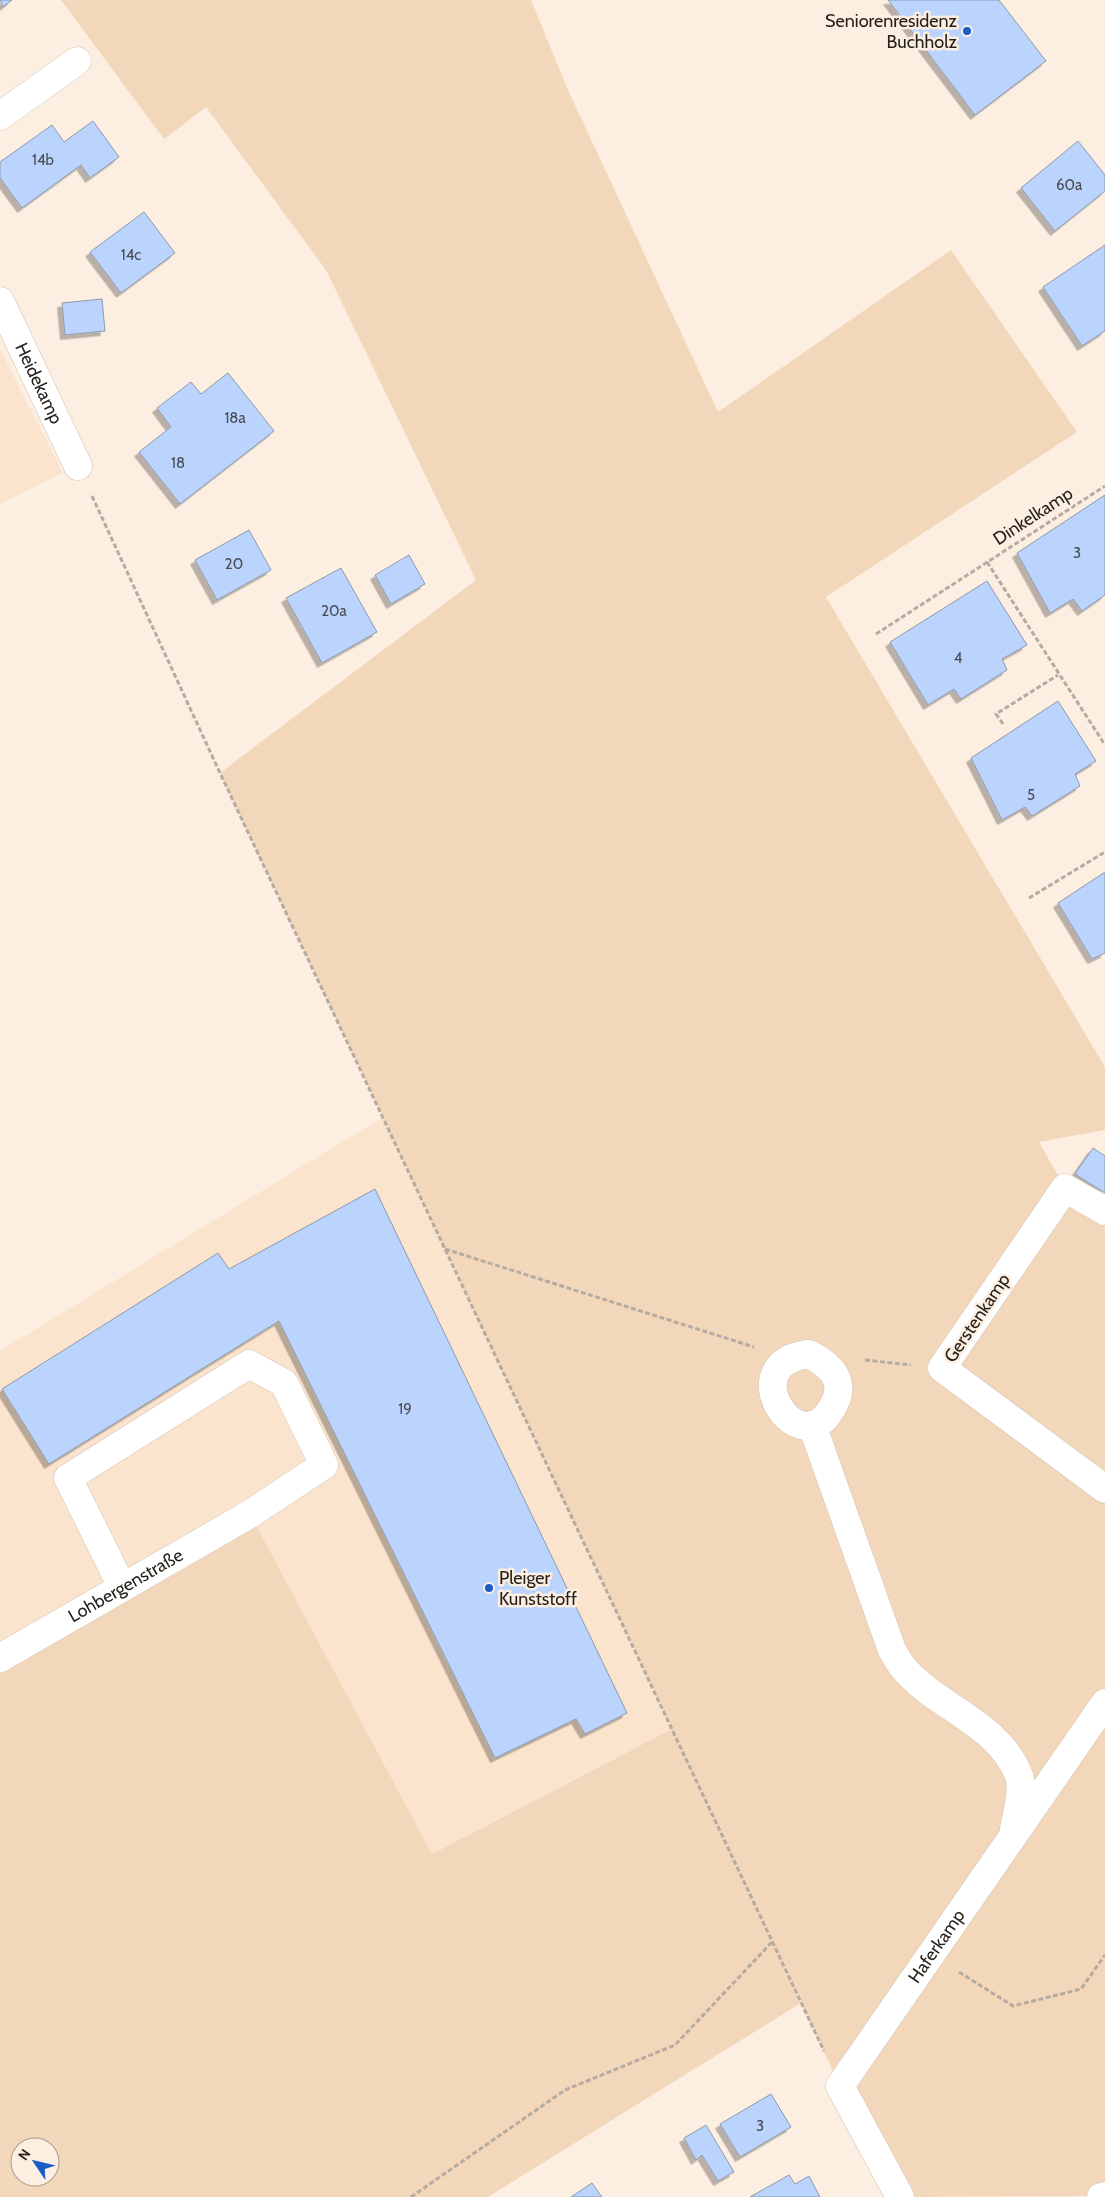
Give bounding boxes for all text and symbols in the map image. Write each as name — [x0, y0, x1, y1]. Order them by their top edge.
place label: Seniorenresidenz Buchholz — [825, 10, 958, 53]
marker: Seniorenresidenz Buchholz — [961, 25, 973, 37]
house number: 14b — [32, 151, 54, 169]
house number: 60a — [1056, 176, 1083, 194]
house number: 14c — [121, 246, 141, 264]
street label: Heidekamp — [10, 339, 67, 427]
house number: 18a — [224, 409, 246, 427]
house number: 18 — [171, 454, 185, 472]
street label: Dinkelkamp — [989, 482, 1077, 550]
house number: 3 — [1073, 544, 1081, 562]
house number: 20 — [225, 555, 243, 573]
house number: 20a — [321, 602, 348, 620]
house number: 4 — [954, 649, 963, 667]
house number: 5 — [1027, 786, 1035, 804]
street label: Gerstenkamp — [939, 1270, 1015, 1366]
house number: 19 — [398, 1400, 412, 1418]
street label: Lohbergenstraße — [64, 1544, 187, 1627]
place label: Pleiger Kunststoff — [499, 1567, 577, 1610]
marker: Pleiger Kunststoff — [483, 1582, 495, 1594]
street label: Haferkamp — [904, 1905, 970, 1987]
house number: 3 — [756, 2117, 764, 2135]
north arrow — [10, 2137, 60, 2187]
text: N — [14, 2145, 35, 2164]

